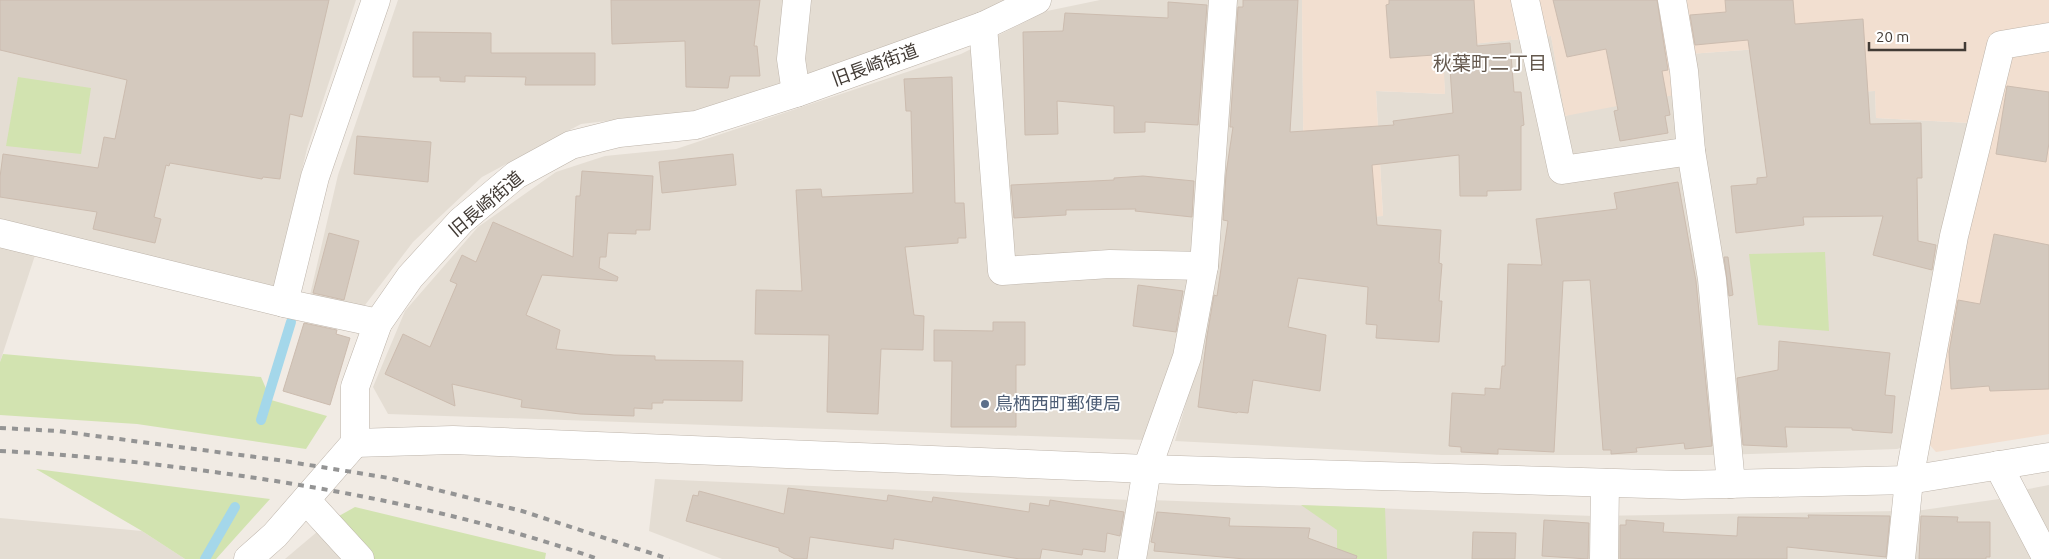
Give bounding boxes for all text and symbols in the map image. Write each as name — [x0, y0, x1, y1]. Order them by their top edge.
scale bar — [1869, 20, 1965, 52]
text: 20 m — [1876, 28, 1909, 45]
street label: 旧長崎街道 — [829, 39, 920, 89]
district label: 秋葉町二丁目 — [1433, 52, 1547, 74]
street label: 旧長崎街道 — [444, 167, 526, 240]
place label: 鳥栖西町郵便局 — [995, 393, 1121, 413]
marker: 鳥栖西町郵便局 — [979, 398, 991, 410]

